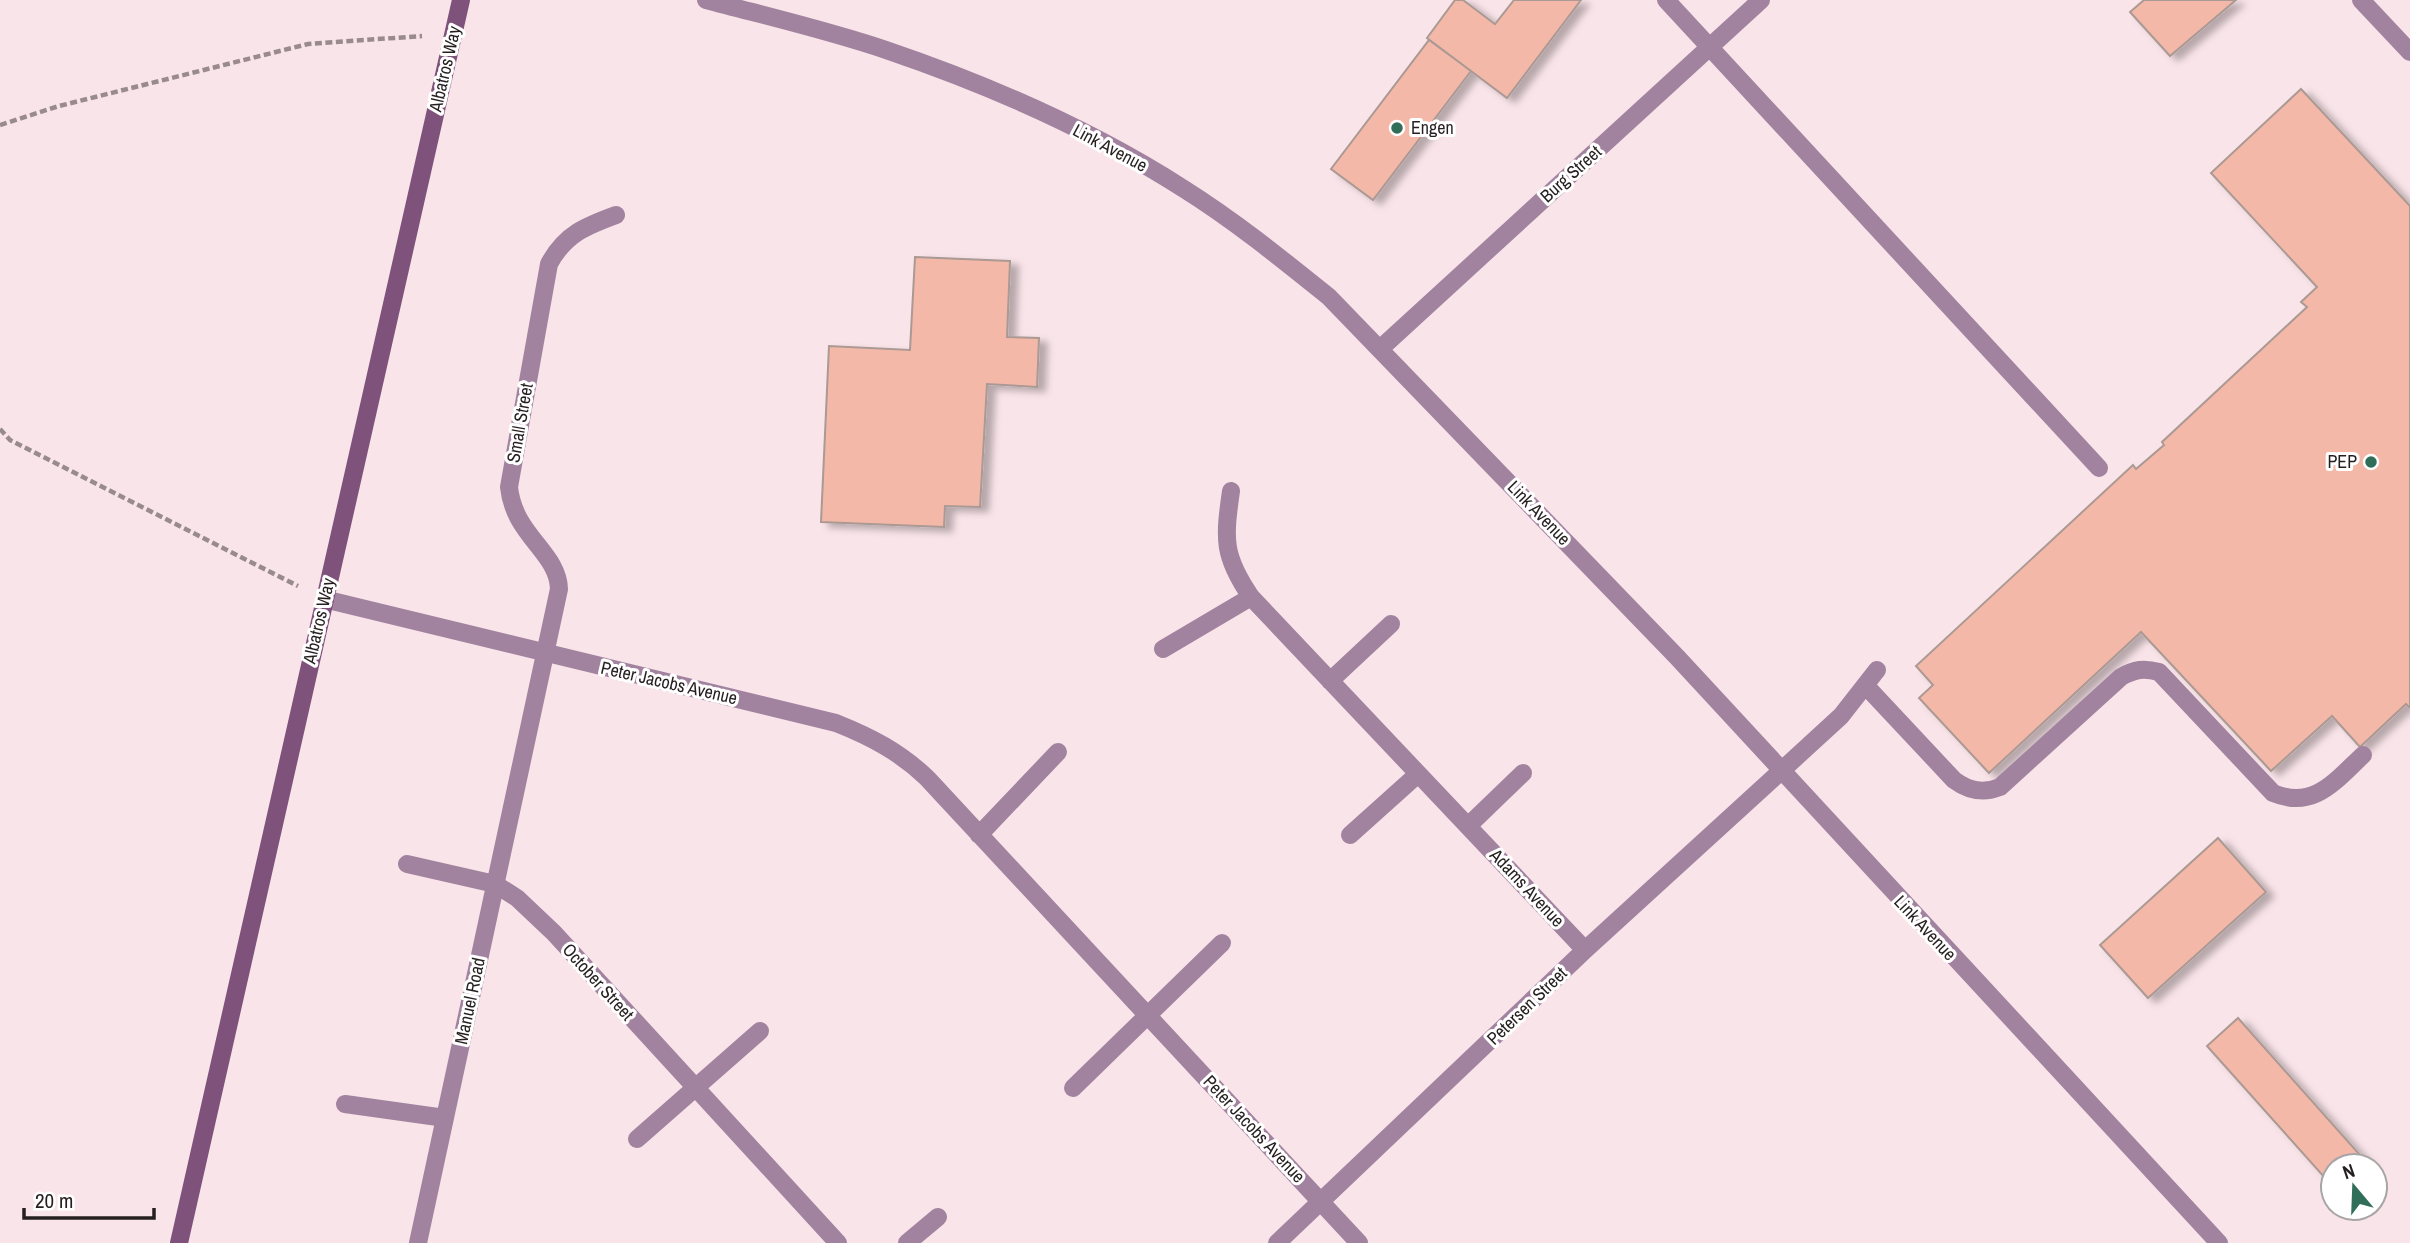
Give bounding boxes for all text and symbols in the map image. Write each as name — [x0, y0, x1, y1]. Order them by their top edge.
street label: Albatros Way — [422, 23, 467, 115]
place label: Engen — [1411, 115, 1454, 140]
street label: Link Avenue — [1069, 118, 1152, 178]
marker: Engen — [1389, 120, 1405, 136]
street label: Burg Street — [1535, 139, 1607, 208]
street label: Small Street — [500, 381, 539, 465]
place label: PEP — [2327, 449, 2357, 474]
marker: PEP — [2363, 454, 2379, 470]
street label: Link Avenue — [1502, 475, 1576, 550]
street label: Albatros Way — [296, 575, 341, 667]
street label: Peter Jacobs Avenue — [598, 655, 740, 710]
street label: Adams Avenue — [1484, 842, 1570, 932]
street label: Link Avenue — [1889, 890, 1962, 966]
street label: October Street — [557, 938, 640, 1026]
street label: Manuel Road — [448, 955, 491, 1046]
street label: Petersen Street — [1481, 961, 1572, 1050]
street label: Peter Jacobs Avenue — [1198, 1069, 1311, 1188]
north arrow — [2319, 1152, 2389, 1222]
text: N — [2339, 1157, 2358, 1185]
scale bar — [24, 1176, 154, 1220]
text: 20 m — [35, 1186, 73, 1215]

